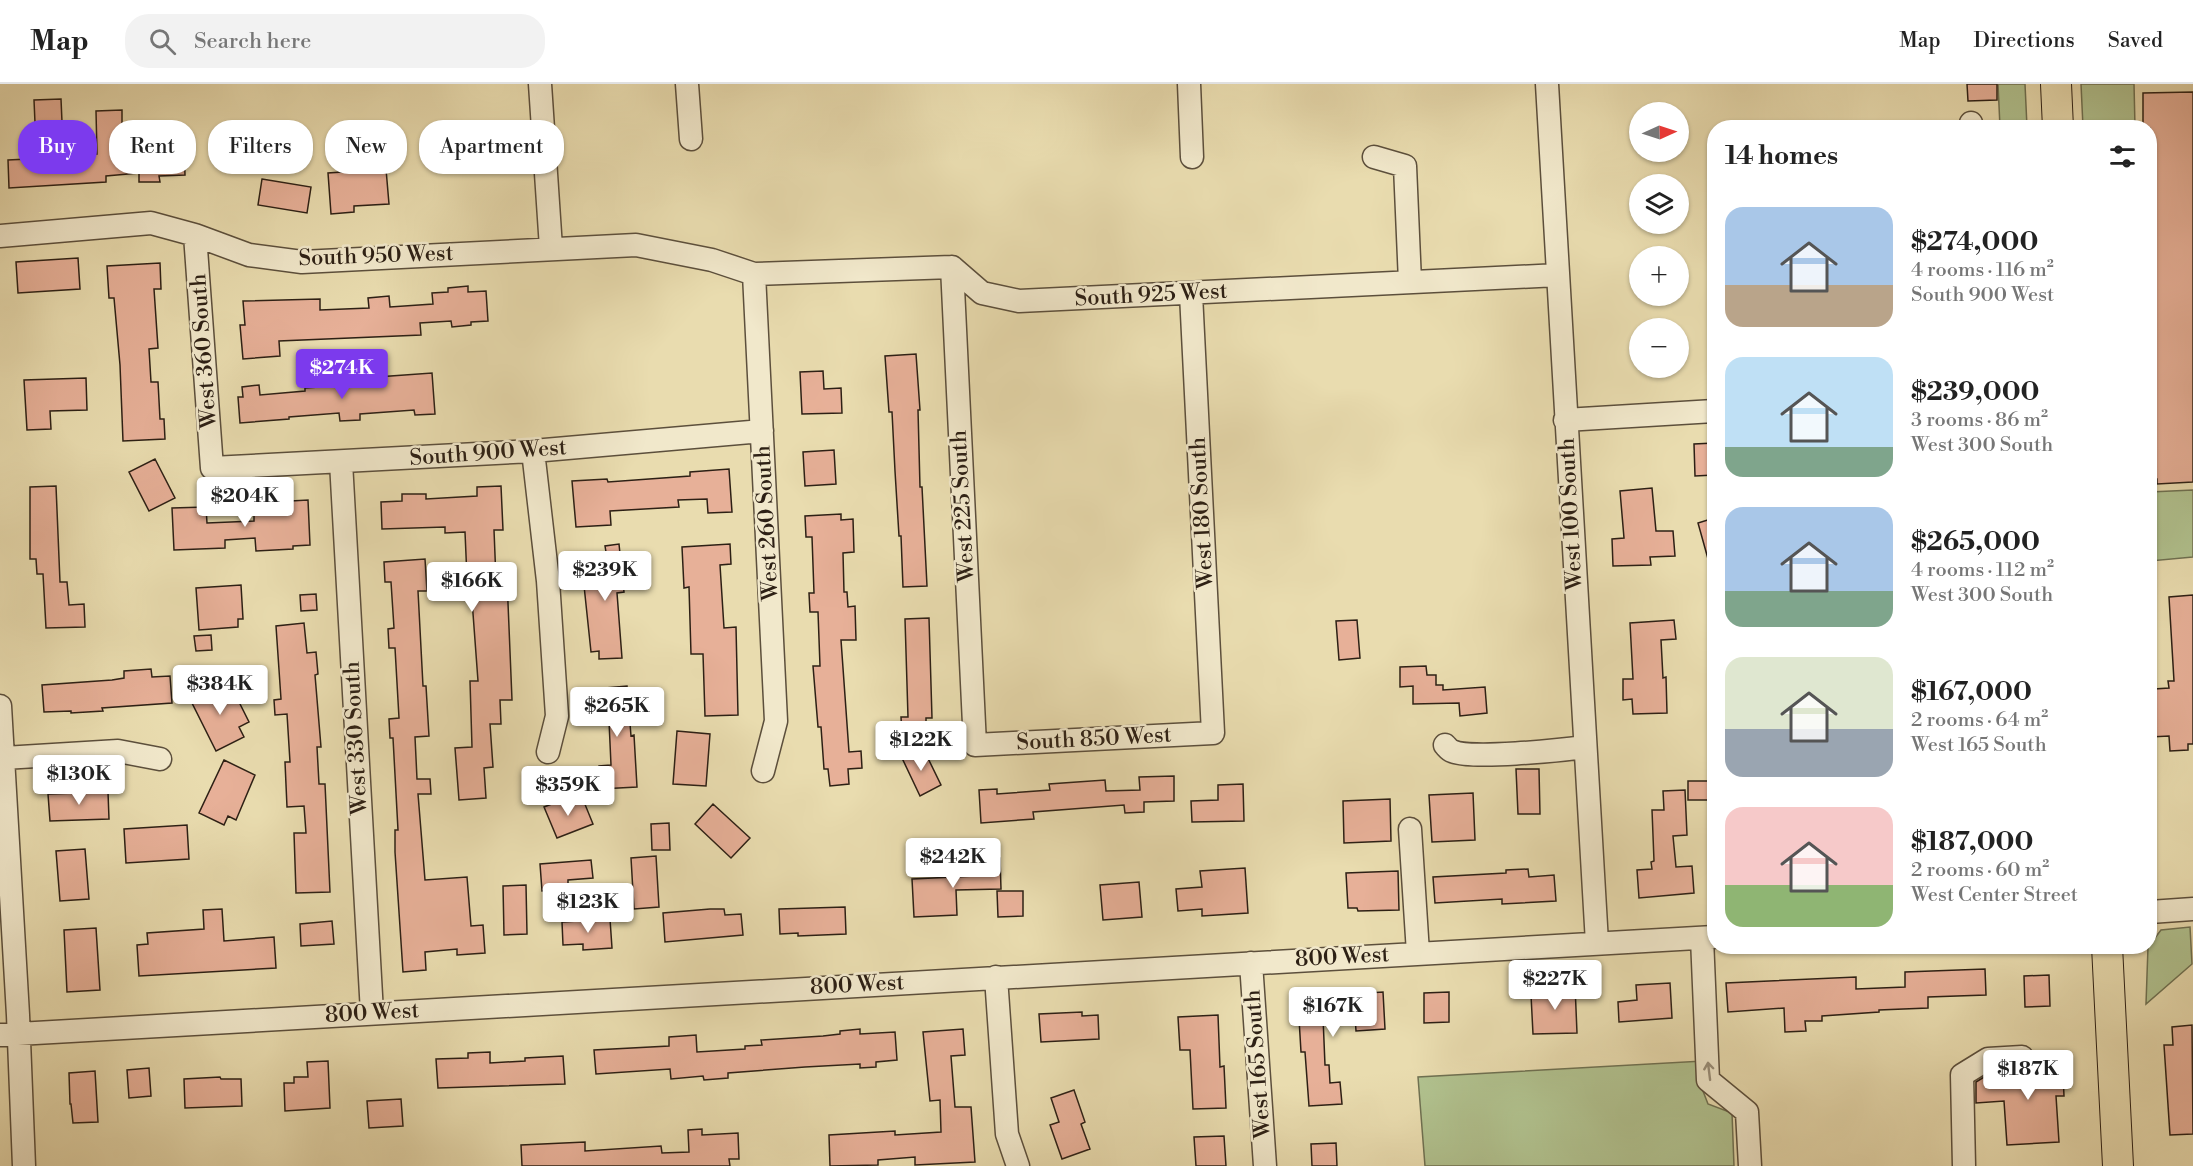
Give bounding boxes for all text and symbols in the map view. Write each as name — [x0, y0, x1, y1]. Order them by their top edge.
search box — [125, 14, 545, 68]
text: Map — [30, 24, 89, 59]
icon: search — [146, 25, 179, 58]
text: Search here — [194, 28, 311, 55]
text: Map — [1899, 28, 1941, 54]
text: Directions — [1974, 28, 2075, 54]
text: Saved — [2108, 28, 2163, 54]
north arrow — [1629, 102, 1689, 162]
map controls — [1629, 102, 1689, 378]
chip: Buy — [18, 120, 97, 174]
chip: Rent — [109, 120, 196, 174]
chip: Filters — [208, 120, 313, 174]
chip: New — [325, 120, 407, 174]
chip: Apartment — [419, 120, 564, 174]
text: 14 homes — [1725, 140, 1838, 172]
icon: filters — [2106, 140, 2139, 173]
button: layers — [1629, 174, 1689, 234]
text: $274,000 — [1911, 226, 2038, 258]
icon: home — [1773, 231, 1845, 303]
street label: South 950 West — [298, 240, 454, 272]
button: + — [1629, 246, 1689, 306]
text: 4 rooms · 116 m² — [1911, 258, 2054, 283]
street label: West 360 South — [185, 273, 223, 430]
street label: South 925 West — [1074, 278, 1228, 312]
text: South 900 West — [1911, 283, 2054, 308]
button: − — [1629, 318, 1689, 378]
pin: $274K — [300, 349, 384, 400]
text: $274K — [310, 356, 374, 381]
text: $239,000 — [1911, 376, 2039, 408]
icon: home — [1773, 381, 1845, 453]
text: 3 rooms · 86 m² — [1911, 408, 2048, 433]
street label: West 225 South — [946, 429, 981, 584]
text: West 300 South — [1911, 433, 2053, 458]
street label: South 900 West — [408, 434, 568, 472]
street label: West 180 South — [1185, 436, 1220, 591]
street label: West 100 South — [1554, 437, 1589, 592]
street label: West 260 South — [749, 445, 785, 602]
pin: $204K — [203, 477, 287, 528]
text: $204K — [211, 484, 279, 509]
text: $265,000 — [1911, 526, 2040, 558]
icon: home — [1773, 531, 1845, 603]
pin: $239K — [563, 551, 647, 602]
text: $239K — [572, 558, 638, 583]
text: 4 rooms · 112 m² — [1911, 558, 2054, 583]
pin: $166K — [430, 562, 514, 613]
text: $166K — [441, 569, 503, 594]
text: West 300 South — [1911, 583, 2053, 608]
street label: West 330 South — [338, 660, 374, 817]
pin: $384K — [178, 665, 262, 716]
text: $384K — [187, 672, 253, 697]
text: $167,000 — [1911, 676, 2032, 708]
icon: home — [1773, 681, 1845, 753]
pin: $265K — [575, 687, 659, 738]
text: $265K — [584, 694, 650, 719]
text: 2 rooms · 64 m² — [1911, 708, 2048, 733]
pin: $122K — [879, 721, 963, 772]
street label: South 850 West — [1016, 721, 1172, 757]
text: $122K — [889, 728, 953, 753]
text: West 165 South — [1911, 733, 2047, 758]
pin: $130K — [37, 755, 121, 806]
text: $130K — [47, 762, 111, 787]
pin: $359K — [526, 766, 610, 817]
text: $359K — [535, 773, 601, 798]
text: $187,000 — [1911, 826, 2033, 858]
icon: home — [1773, 831, 1845, 903]
pin: $242K — [911, 838, 995, 889]
text: $242K — [920, 845, 986, 870]
text: 2 rooms · 60 m² — [1911, 858, 2049, 883]
pin: $123K — [546, 883, 630, 934]
text: West Center Street — [1911, 883, 2078, 908]
text: $123K — [557, 890, 619, 915]
street label: 800 West — [1294, 941, 1390, 973]
pin: $227K — [1513, 960, 1597, 1011]
text: $227K — [1523, 967, 1587, 992]
street label: 800 West — [809, 969, 905, 1001]
pin: $167K — [1291, 987, 1375, 1038]
street label: West 165 South — [1239, 989, 1277, 1140]
text: $167K — [1303, 994, 1363, 1019]
street label: 800 West — [324, 997, 420, 1029]
pin: $187K — [1986, 1050, 2070, 1101]
text: $187K — [1997, 1057, 2059, 1082]
one-way arrow — [1703, 1062, 1714, 1081]

